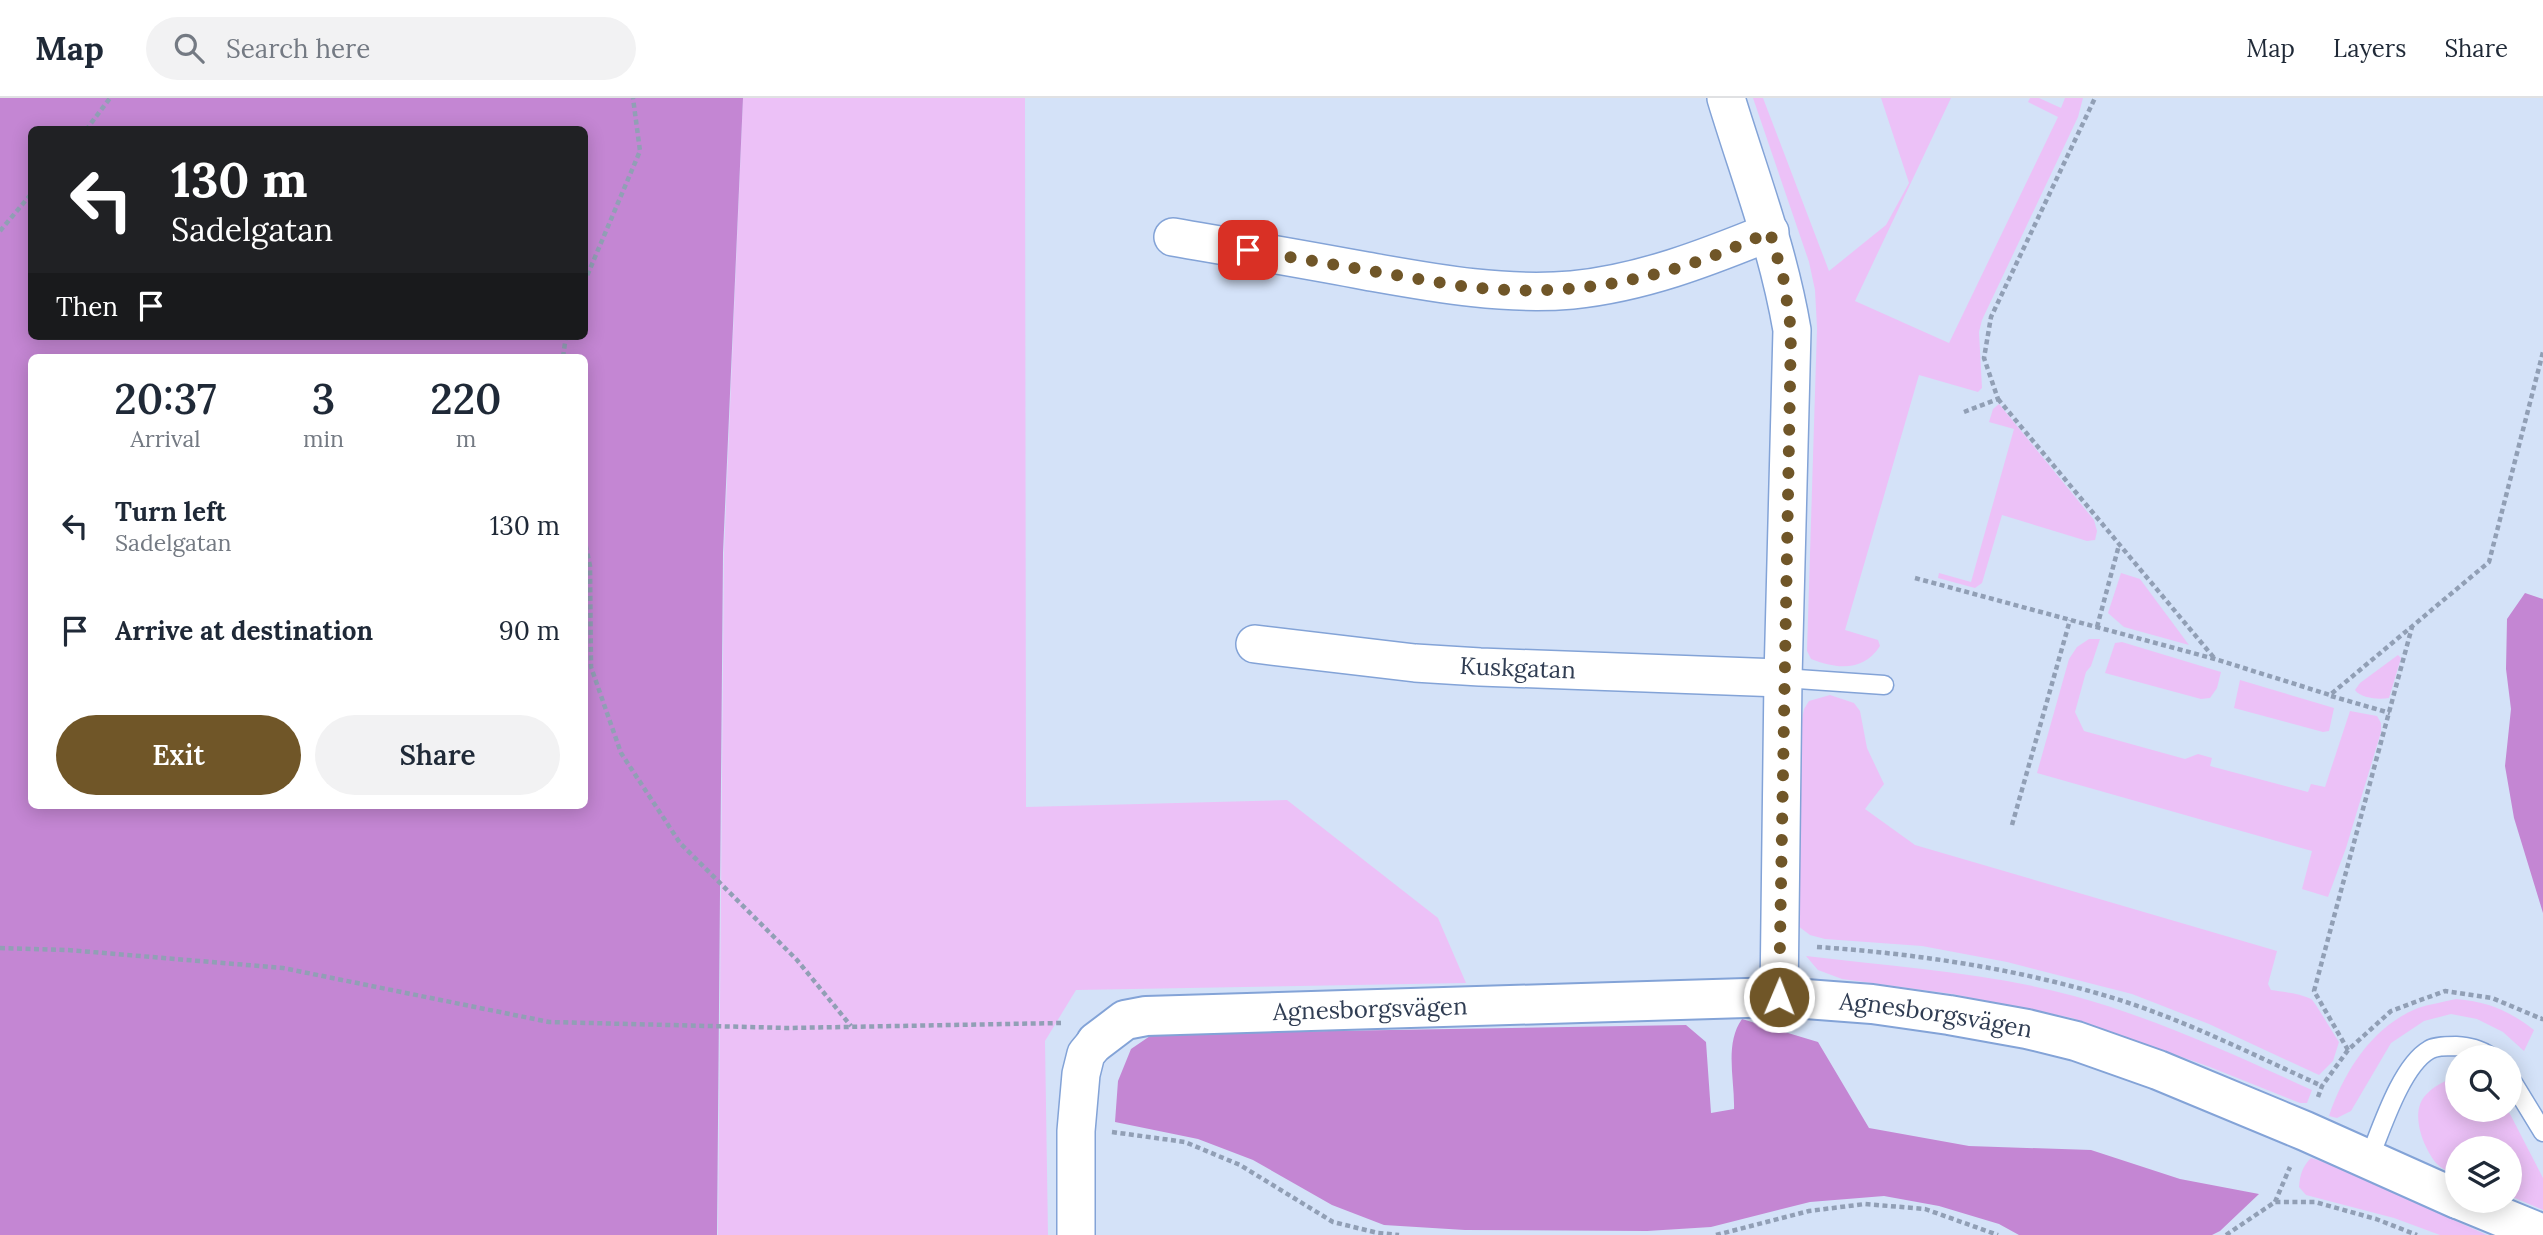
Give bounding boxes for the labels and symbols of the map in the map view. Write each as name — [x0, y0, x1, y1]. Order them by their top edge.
pin — [1218, 220, 1278, 280]
street label: Kuskgatan — [1459, 650, 1576, 685]
position arrow — [1742, 960, 1816, 1034]
street label: Agnesborgsvägen — [1837, 986, 2035, 1045]
street label: Agnesborgsvägen — [1271, 990, 1468, 1027]

